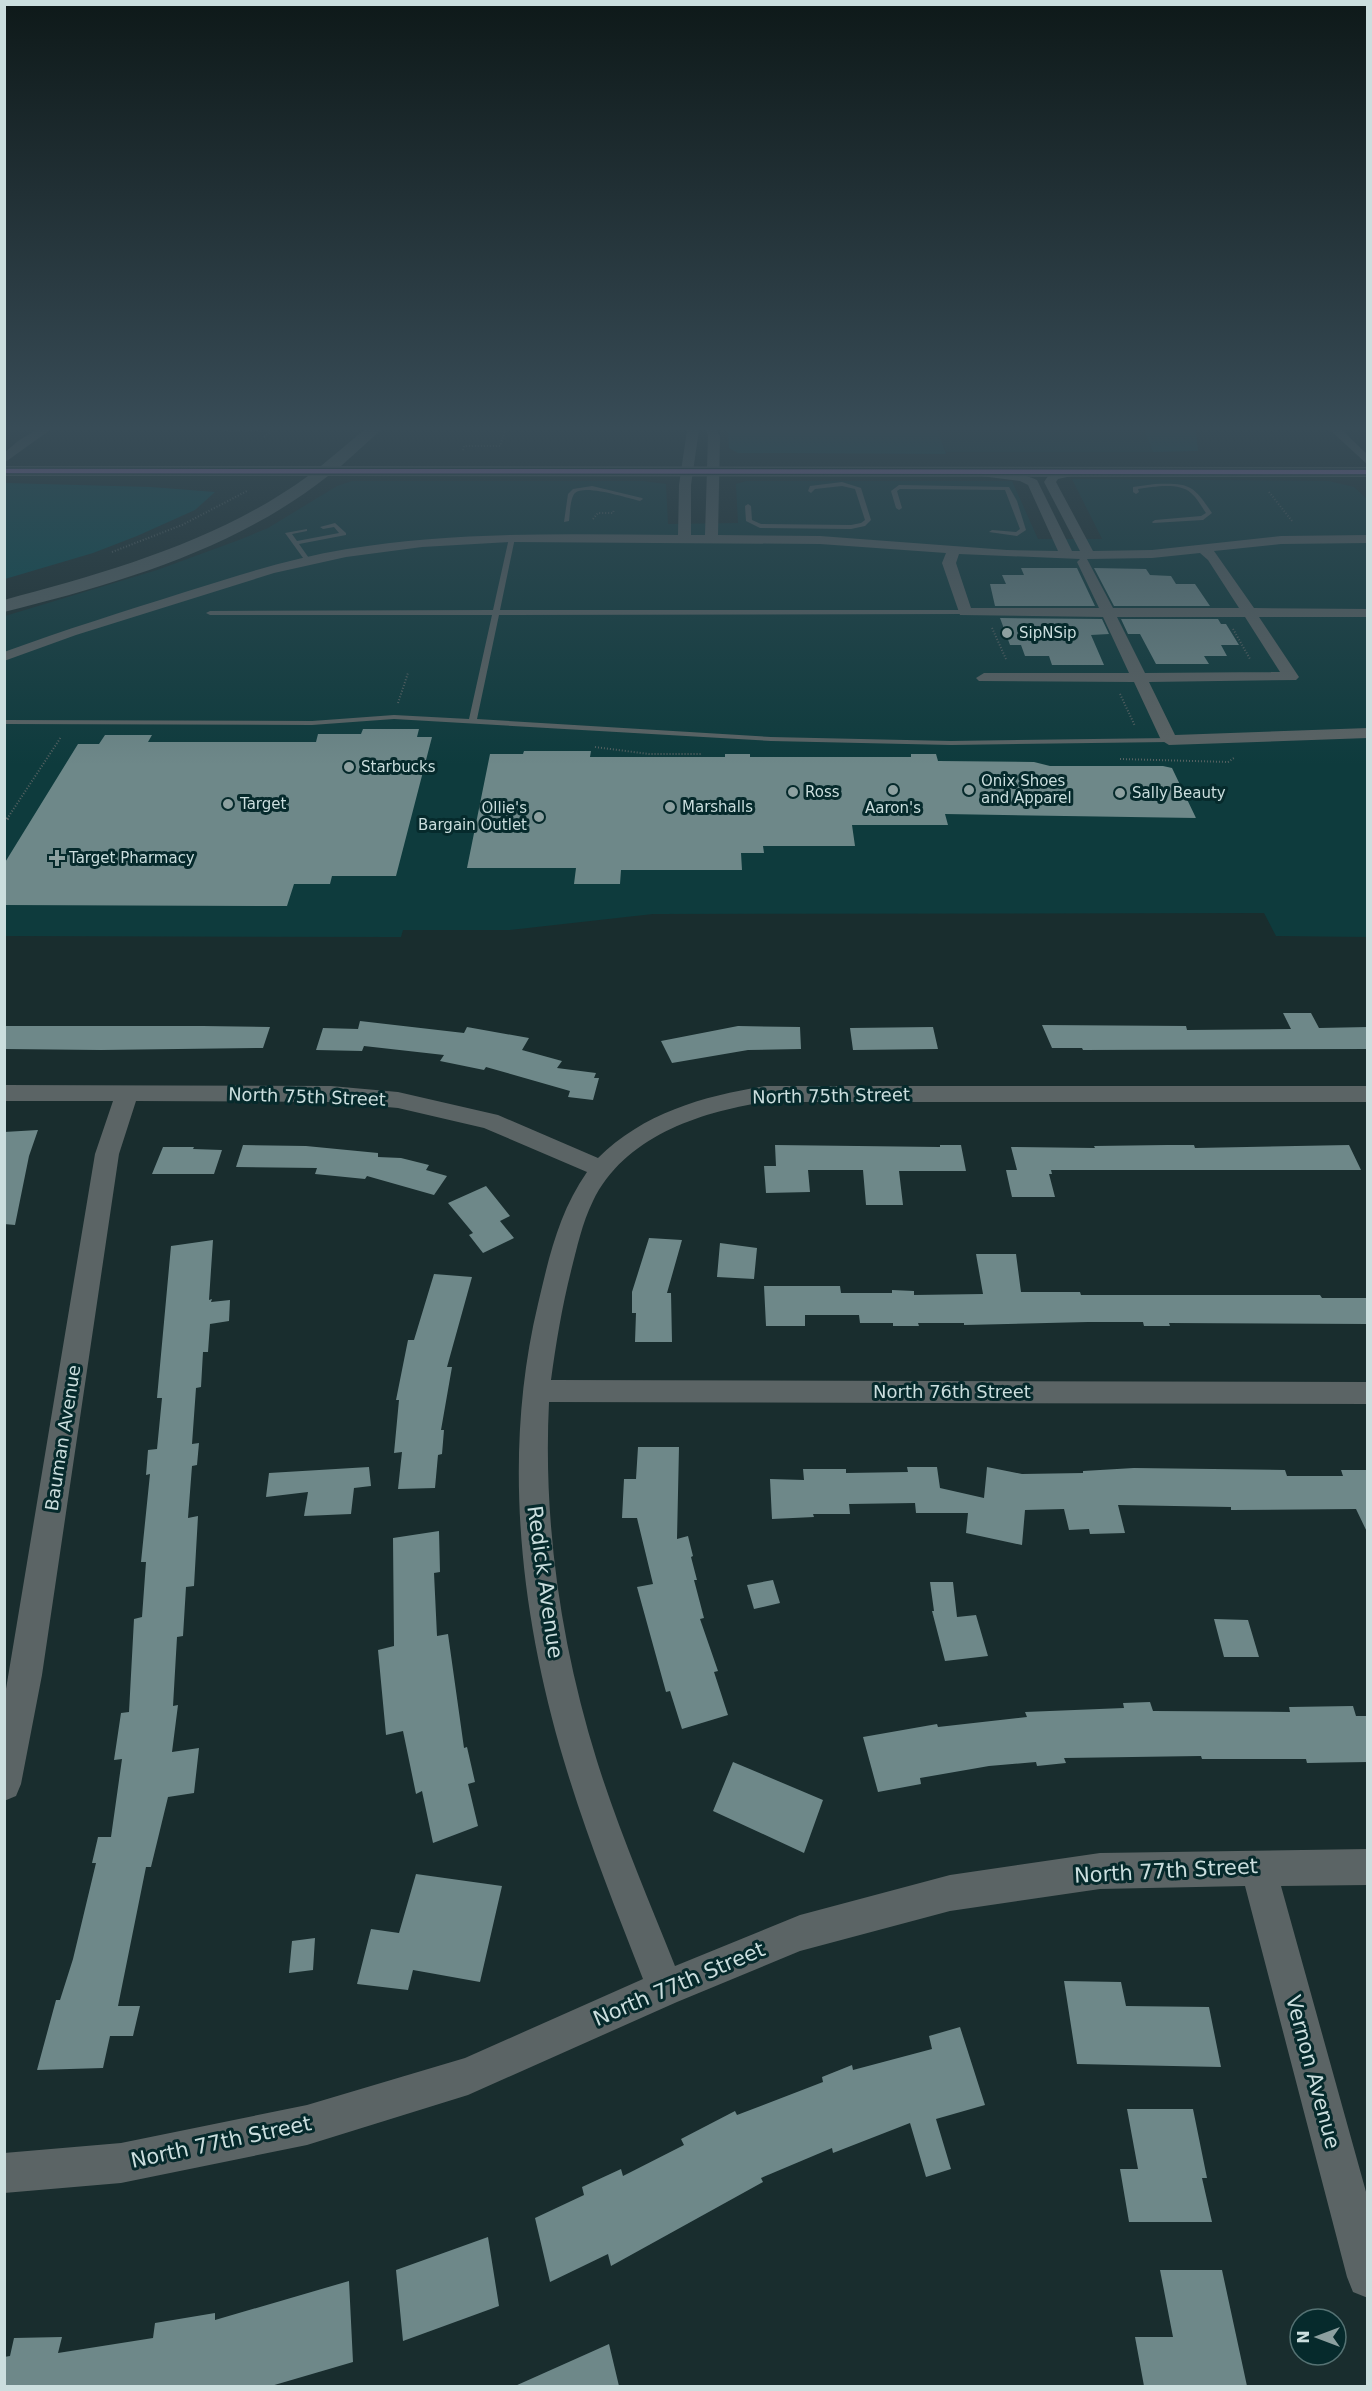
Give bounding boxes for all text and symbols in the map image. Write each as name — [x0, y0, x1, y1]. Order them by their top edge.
place label: SipNSip — [1019, 624, 1077, 642]
marker: SipNSip — [1000, 626, 1014, 640]
place label: Starbucks — [361, 758, 436, 776]
marker: Starbucks — [342, 760, 356, 774]
place label: Onix Shoes and Apparel — [981, 772, 1072, 807]
place label: Ross — [805, 783, 840, 801]
marker: Aaron's — [886, 783, 900, 797]
marker: Onix Shoes and Apparel — [962, 783, 976, 797]
place label: Sally Beauty — [1132, 784, 1226, 802]
marker: Ross — [786, 785, 800, 799]
marker: Sally Beauty — [1113, 786, 1127, 800]
place label: Target — [239, 795, 287, 813]
marker: Target — [221, 797, 235, 811]
place label: Marshalls — [682, 798, 753, 816]
place label: Ollie's Bargain Outlet — [418, 799, 527, 834]
place label: Aaron's — [865, 799, 921, 817]
marker: Marshalls — [663, 800, 677, 814]
marker: Ollie's Bargain Outlet — [532, 810, 546, 824]
place label: Target Pharmacy — [68, 849, 195, 867]
marker: Target Pharmacy — [50, 851, 64, 865]
street label: North 75th Street — [228, 1083, 386, 1110]
street label: North 75th Street — [752, 1084, 910, 1107]
street label: Bauman Avenue — [41, 1364, 84, 1512]
street label: North 76th Street — [873, 1381, 1031, 1402]
street label: Redick Avenue — [522, 1504, 568, 1660]
street label: North 77th Street — [1073, 1854, 1259, 1888]
street label: North 77th Street — [590, 1937, 768, 2031]
street label: Vernon Avenue — [1281, 1993, 1345, 2151]
street label: North 77th Street — [128, 2111, 314, 2173]
north arrow — [1288, 2307, 1348, 2367]
text: N — [1294, 2330, 1313, 2344]

